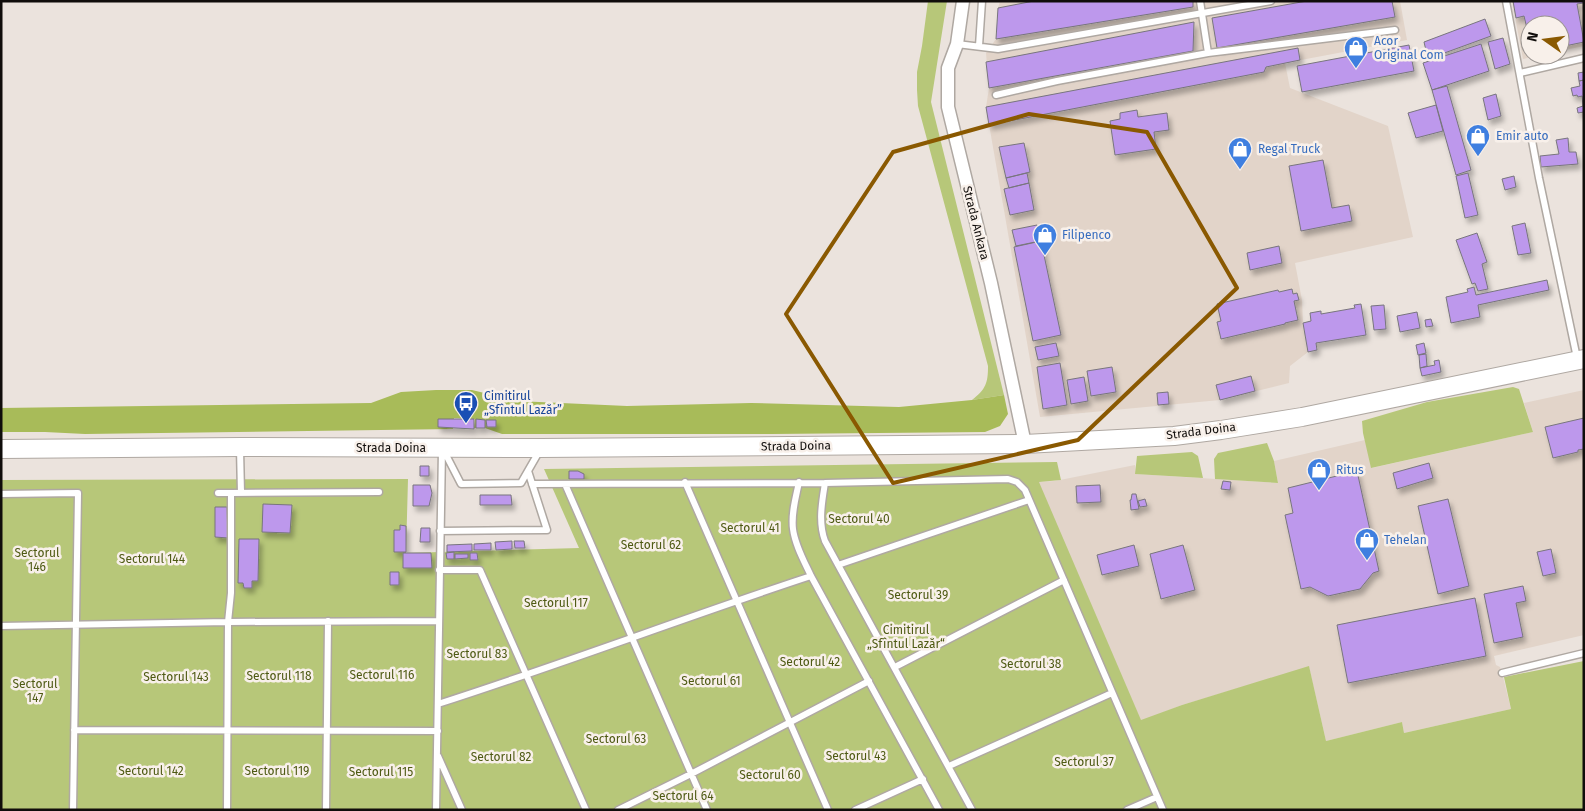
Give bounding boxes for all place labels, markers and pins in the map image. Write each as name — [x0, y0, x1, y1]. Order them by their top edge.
place label: Acor Original Com — [1374, 34, 1444, 62]
shop icon: Acor Original Com — [1343, 35, 1369, 69]
shop icon: Emir auto — [1465, 123, 1491, 157]
place label: Emir auto — [1496, 129, 1548, 143]
shop icon: Regal Truck — [1227, 136, 1253, 170]
place label: Regal Truck — [1258, 142, 1321, 156]
shop icon: Filipenco — [1032, 222, 1058, 256]
place label: Filipenco — [1062, 228, 1111, 242]
place label: Cimitirul „Sfîntul Lazăr” — [484, 389, 562, 417]
bus stop icon: Cimitirul „Sfîntul Lazăr” — [453, 390, 479, 424]
shop icon: Ritus — [1306, 457, 1332, 491]
place label: Ritus — [1336, 463, 1364, 477]
shop icon: Tehelan — [1354, 527, 1380, 561]
place label: Tehelan — [1384, 533, 1427, 547]

